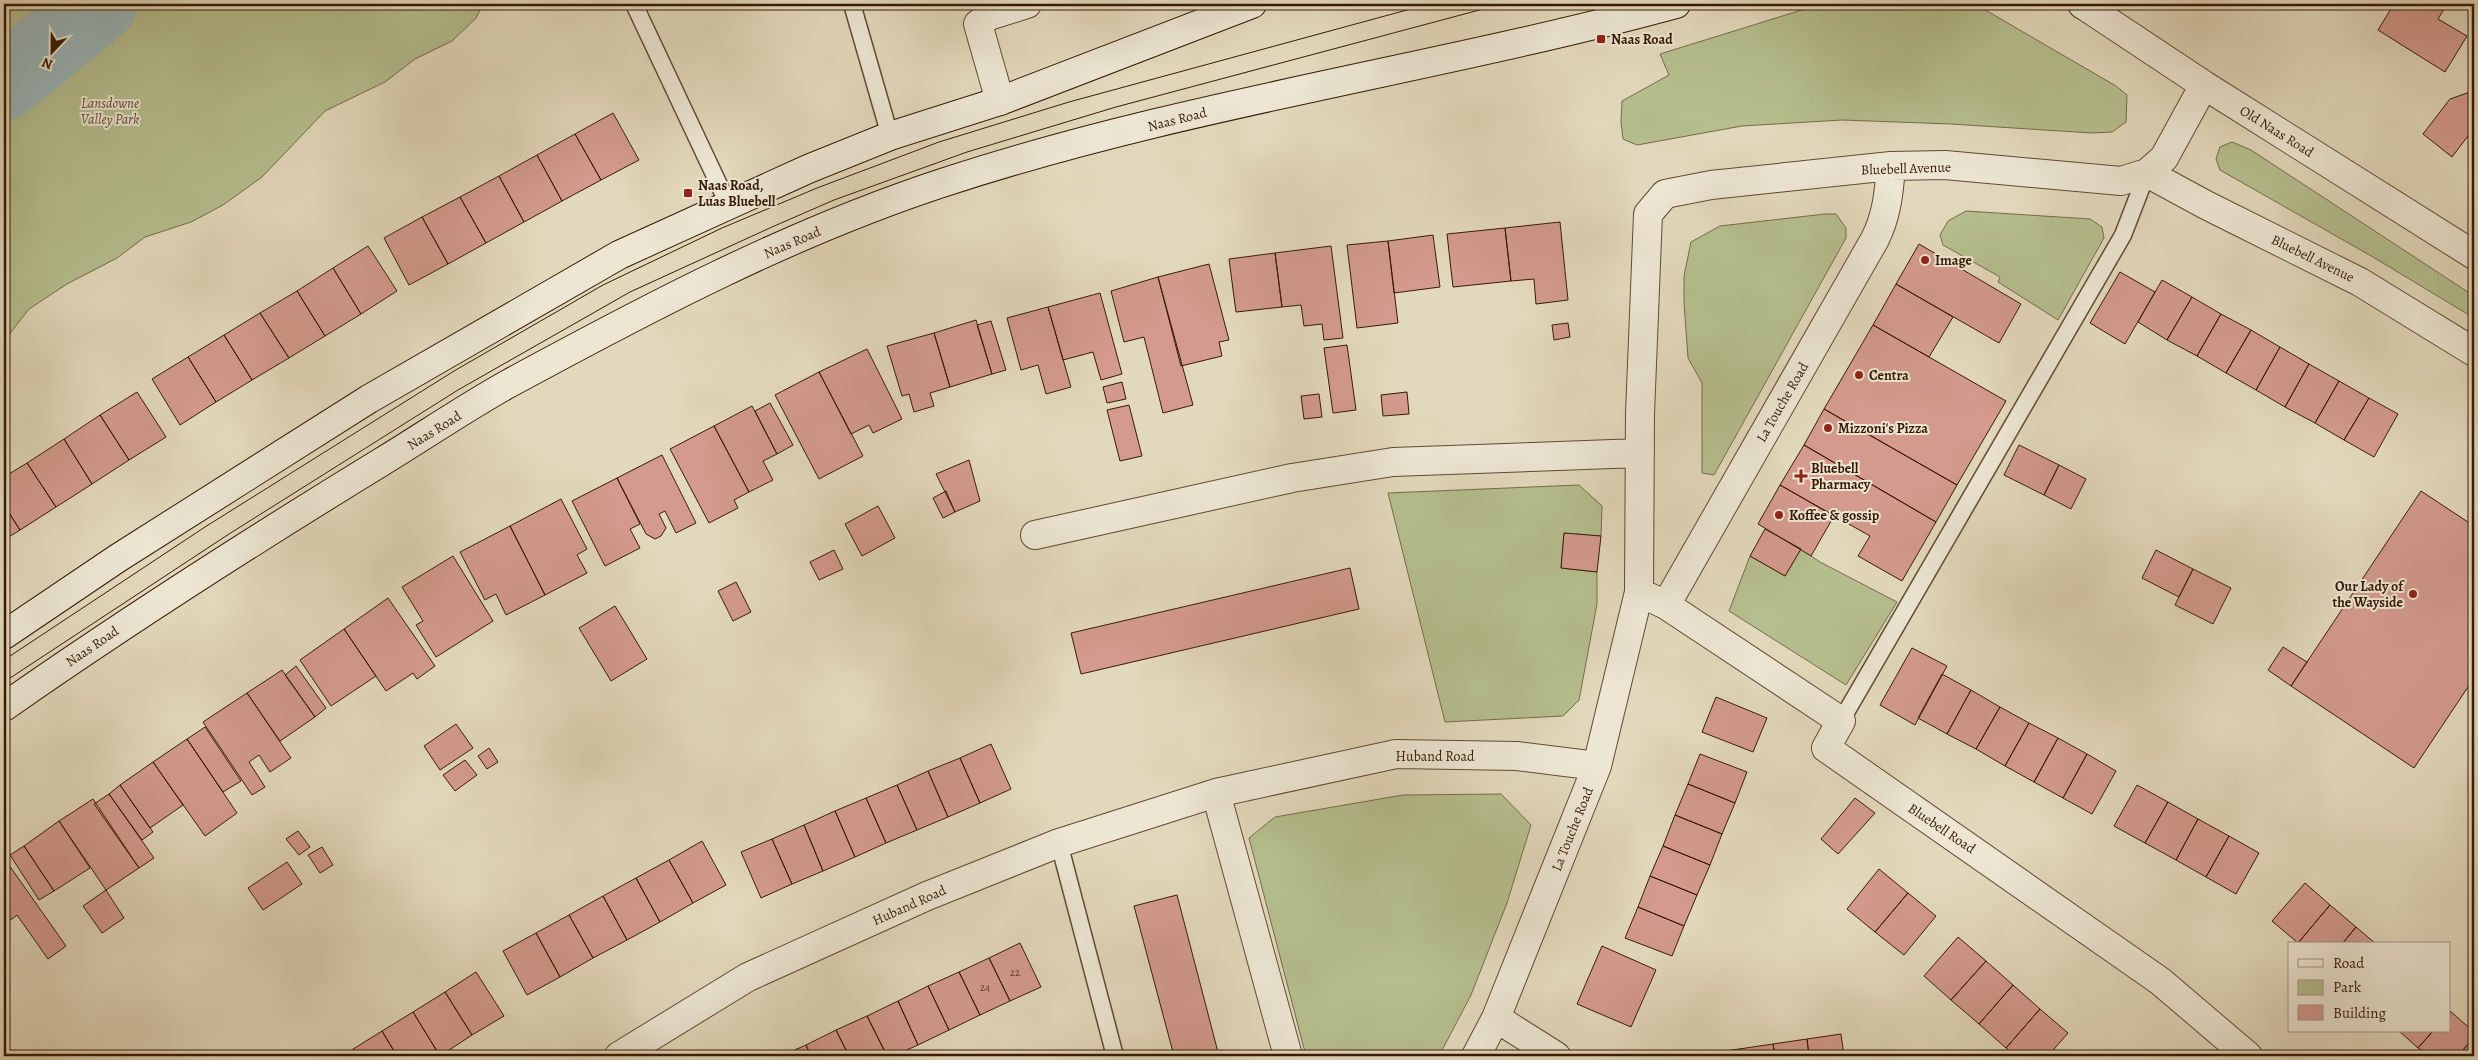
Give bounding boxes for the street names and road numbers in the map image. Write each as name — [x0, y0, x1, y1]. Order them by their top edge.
street label: Old Naas Road — [2236, 101, 2318, 162]
street label: Naas Road — [1146, 103, 1209, 136]
street label: Bluebell Avenue — [1861, 157, 1951, 180]
street label: Naas Road — [761, 222, 824, 263]
street label: Bluebell Avenue — [2268, 230, 2358, 287]
street label: La Touche Road — [1752, 358, 1813, 446]
street label: Naas Road — [404, 406, 465, 454]
street label: Naas Road — [62, 621, 123, 671]
street label: Huband Road — [1396, 747, 1475, 766]
street label: La Touche Road — [1547, 784, 1598, 874]
street label: Bluebell Road — [1904, 799, 1980, 858]
street label: Huband Road — [869, 881, 950, 930]

